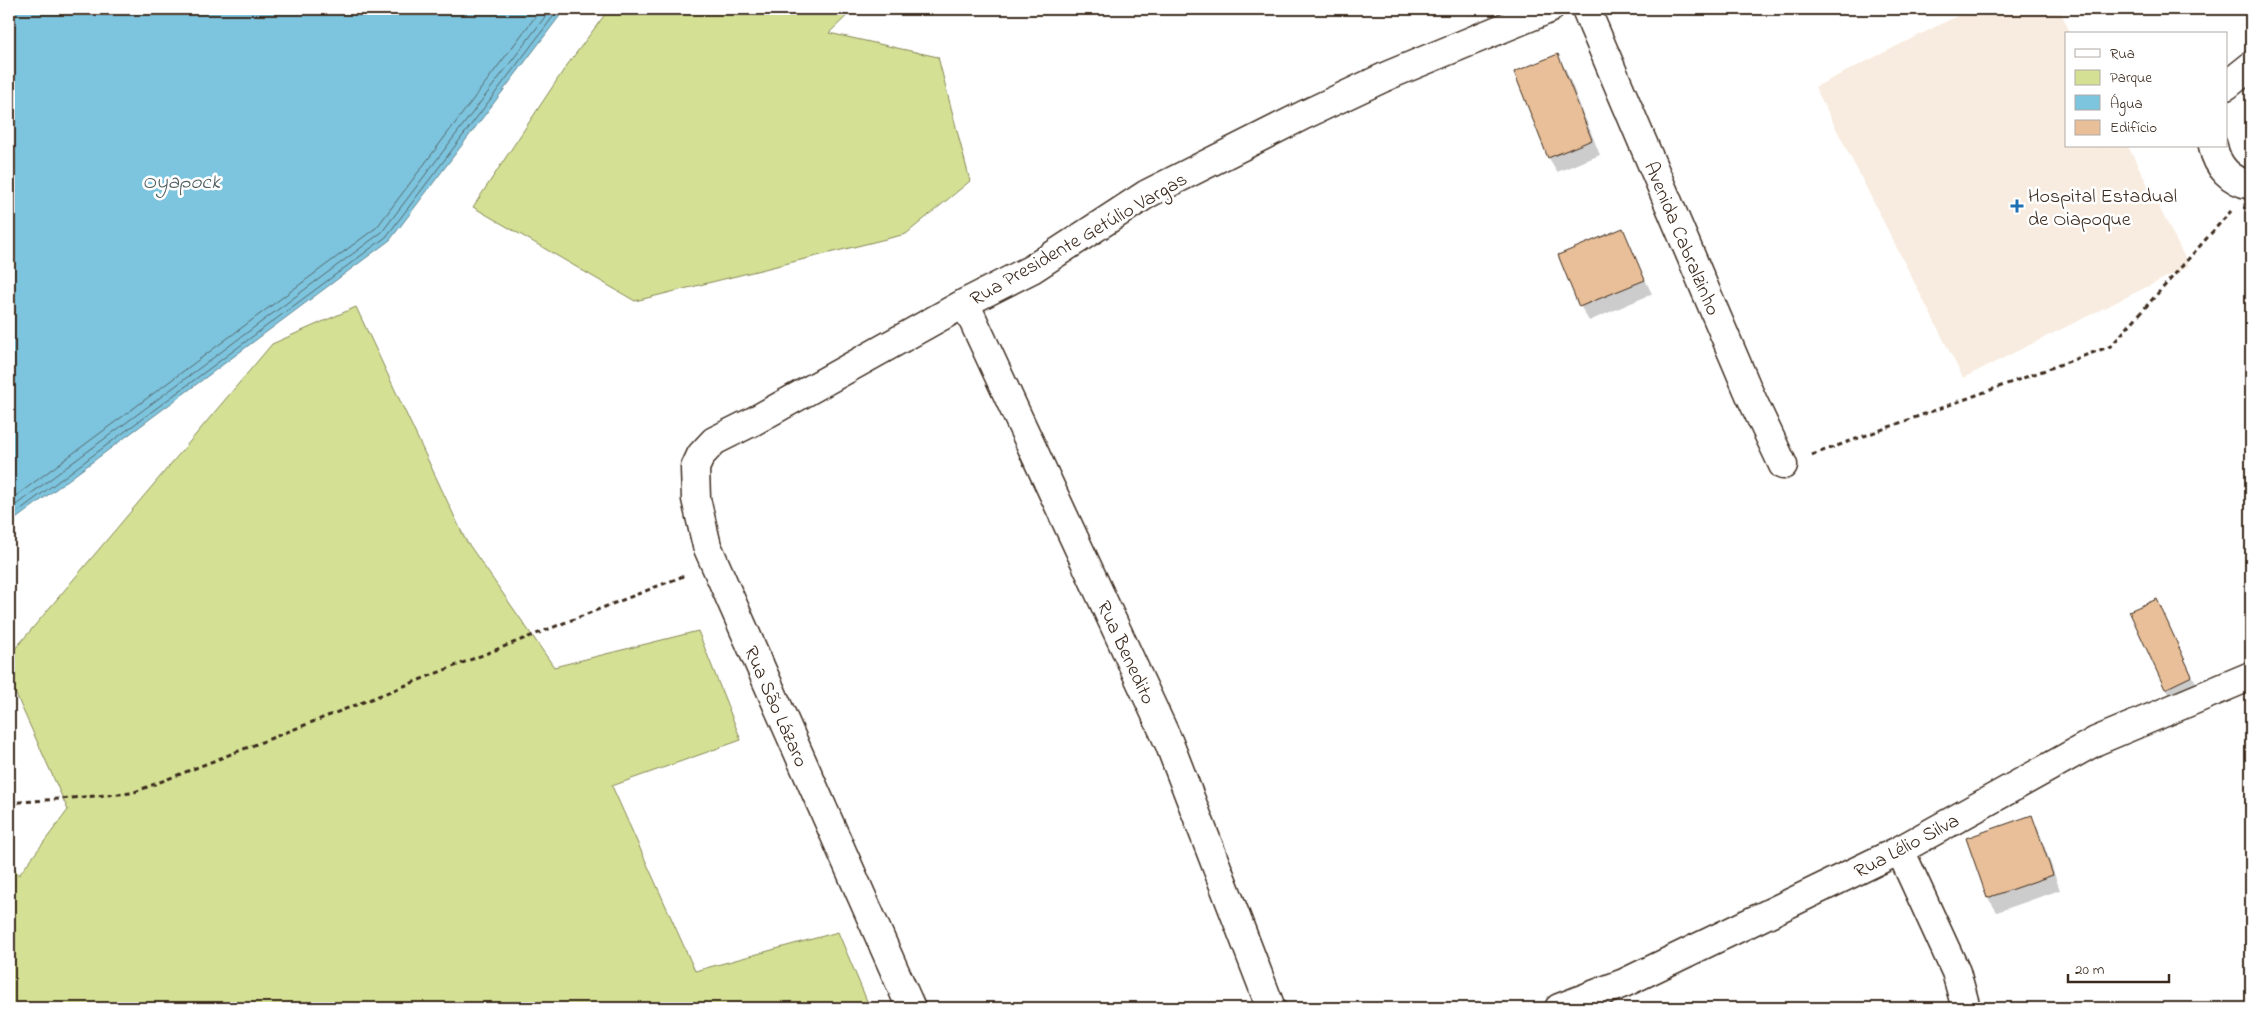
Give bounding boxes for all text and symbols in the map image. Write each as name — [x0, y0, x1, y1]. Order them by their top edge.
legend — [2065, 32, 2228, 148]
text: Rua — [2110, 43, 2135, 65]
text: Parque — [2110, 67, 2152, 89]
text: Água — [2110, 93, 2143, 116]
text: Edifício — [2110, 117, 2157, 139]
street label: Avenida Cabralzinho — [1635, 158, 1726, 320]
street label: Rua Presidente Getúlio Vargas — [965, 166, 1194, 315]
water label: Oyapock — [142, 168, 221, 198]
place label: Hospital Estadual de Oiapoque — [2028, 183, 2177, 235]
marker: Hospital Estadual de Oiapoque — [2010, 199, 2024, 213]
street label: Rua Benedito — [1088, 596, 1161, 710]
street label: Rua São Lázaro — [735, 642, 814, 772]
street label: Rua Lélio Silva — [1849, 807, 1965, 887]
scale bar — [2068, 952, 2169, 984]
text: 20 m — [2075, 959, 2105, 981]

